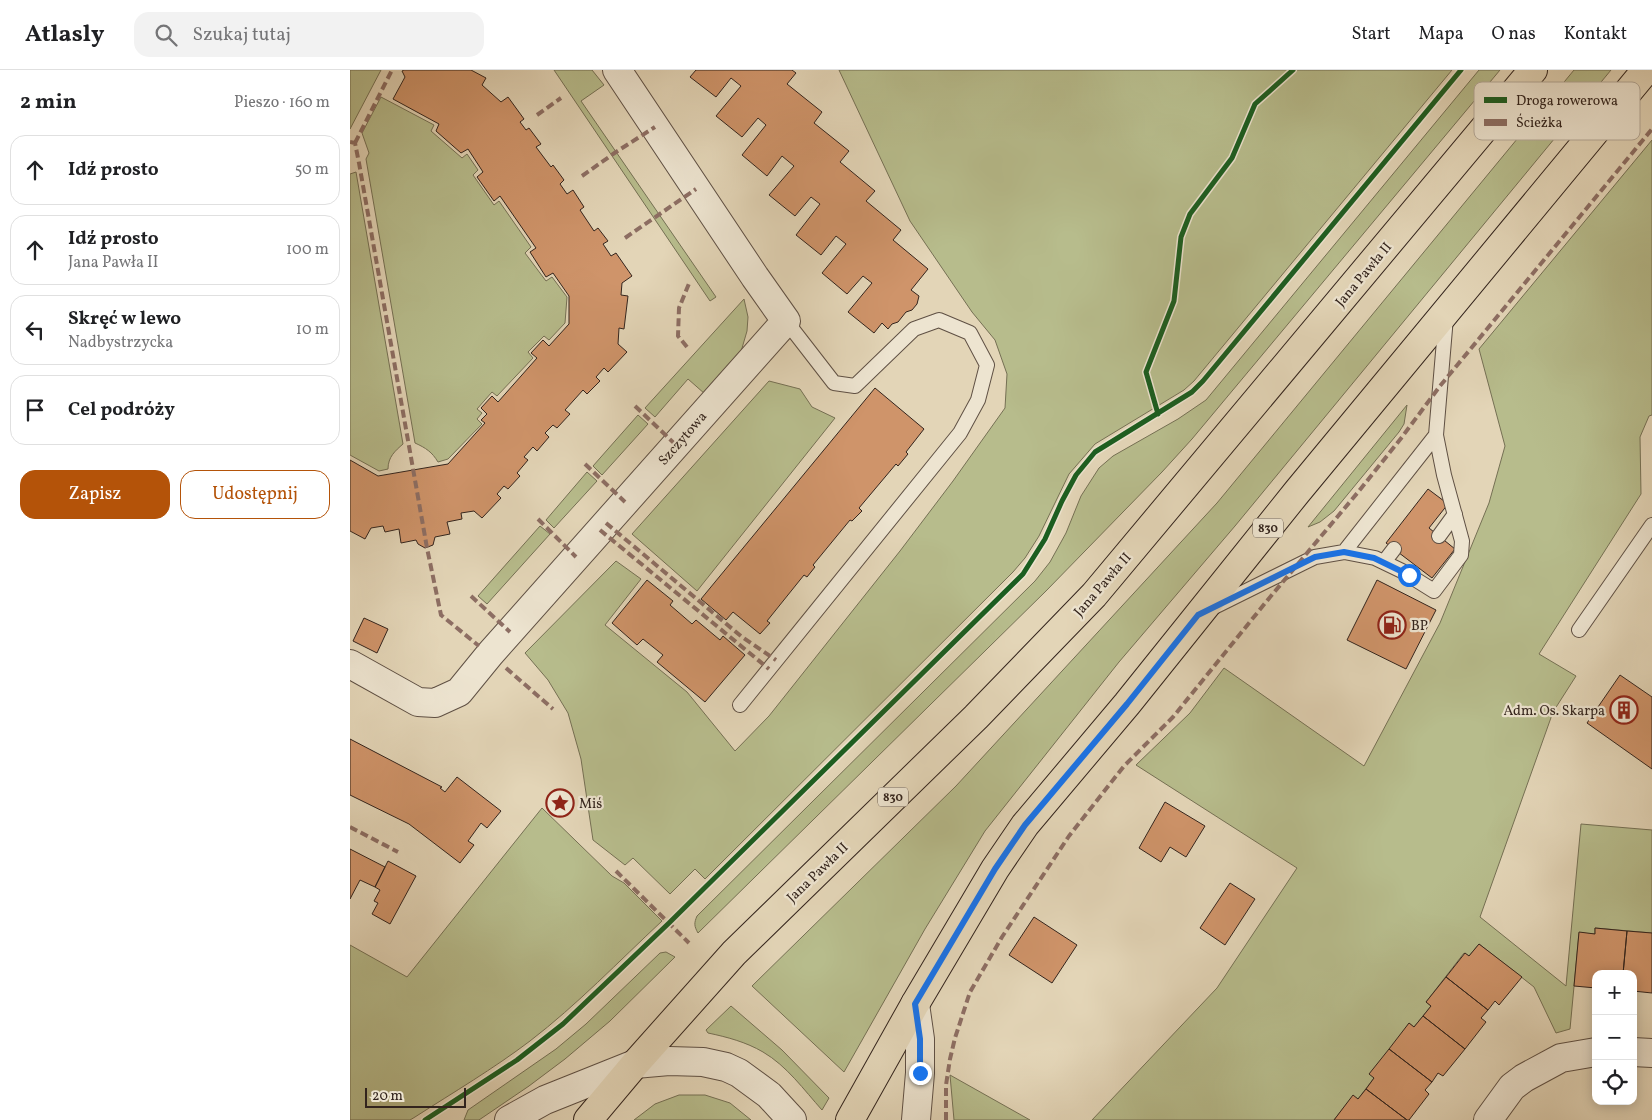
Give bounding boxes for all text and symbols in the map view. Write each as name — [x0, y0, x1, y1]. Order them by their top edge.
search box — [134, 12, 484, 57]
text: Atlasly — [25, 18, 104, 52]
icon: search — [152, 21, 180, 49]
text: Szukaj tutaj — [192, 22, 291, 48]
text: Start — [1352, 22, 1391, 47]
text: Mapa — [1419, 22, 1464, 47]
text: O nas — [1492, 22, 1536, 47]
text: Kontakt — [1564, 22, 1627, 47]
legend — [1474, 82, 1640, 140]
text: 2 min — [20, 88, 77, 117]
text: Pieszo · 160 m — [234, 92, 330, 114]
text: Droga rowerowa — [1516, 92, 1618, 111]
text: Ścieżka — [1516, 113, 1562, 133]
icon: ahead — [21, 156, 49, 184]
text: Idź prosto — [68, 157, 159, 183]
text: 50 m — [295, 159, 329, 181]
text: Idź prosto — [68, 226, 159, 252]
icon: ahead — [21, 236, 49, 264]
text: 100 m — [286, 239, 329, 261]
street label: Jana Pawła II — [1331, 239, 1397, 311]
text: Jana Pawła II — [68, 252, 158, 274]
text: Skręć w lewo — [68, 306, 181, 332]
icon: left — [21, 316, 49, 344]
text: 10 m — [296, 319, 329, 341]
text: Nadbystrzycka — [68, 332, 173, 354]
icon: arrive — [21, 396, 49, 424]
text: Cel podróży — [68, 397, 175, 423]
street label: Szczytowa — [654, 408, 712, 470]
button: Zapisz — [20, 470, 170, 519]
button: Udostępnij — [180, 470, 330, 519]
road number: 830 — [1253, 518, 1283, 538]
street label: Jana Pawła II — [1070, 549, 1136, 621]
route start — [1398, 564, 1421, 587]
fuel station icon: BP — [1377, 610, 1407, 640]
place label: BP — [1411, 617, 1428, 636]
building icon: Adm. Os. Skarpa — [1609, 695, 1639, 725]
place label: Adm. Os. Skarpa — [1504, 702, 1605, 721]
place icon: Miś — [545, 788, 575, 818]
road number: 830 — [878, 788, 908, 806]
place label: Miś — [579, 795, 602, 814]
street label: Jana Pawła II — [783, 839, 853, 907]
map controls — [1592, 970, 1637, 1105]
button: + — [1592, 970, 1637, 1015]
button: − — [1592, 1015, 1637, 1060]
button: locate — [1592, 1060, 1637, 1105]
route end — [909, 1062, 932, 1085]
scale bar — [365, 1085, 466, 1108]
text: 20 m — [372, 1087, 403, 1106]

